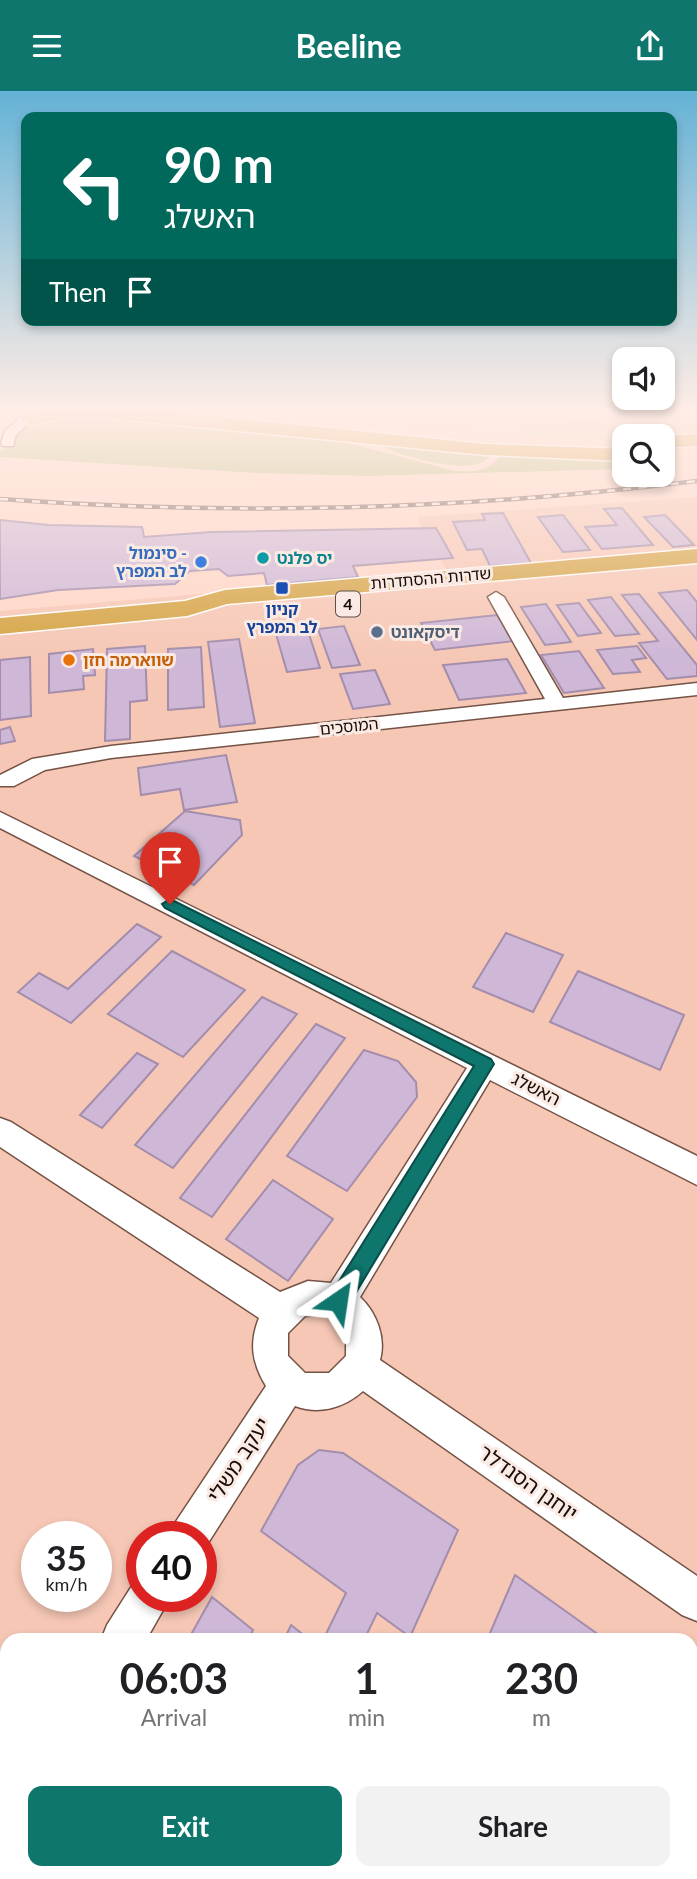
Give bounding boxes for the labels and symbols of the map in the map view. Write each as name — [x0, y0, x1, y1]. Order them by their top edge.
place label: סינמול - לב המפרץ — [116, 543, 187, 580]
place label: יס פלנט — [277, 548, 332, 567]
marker: יס פלנט — [255, 550, 271, 566]
marker: סינמול - לב המפרץ — [193, 554, 209, 570]
street label: שדרות ההסתדרות — [370, 563, 492, 592]
marker: קניון לב המפרץ — [274, 580, 290, 596]
road number: 4 — [336, 591, 360, 617]
place label: קניון לב המפרץ — [246, 599, 318, 636]
place label: דיסקאונט — [391, 622, 460, 641]
marker: דיסקאונט — [369, 624, 385, 640]
place label: שווארמה חזן — [83, 650, 174, 669]
marker: שווארמה חזן — [61, 652, 77, 668]
street label: המוסכים — [319, 713, 379, 738]
pin — [140, 832, 200, 904]
street label: האשלג — [509, 1067, 564, 1110]
position arrow — [301, 1264, 375, 1338]
street label: יעקב משלי — [201, 1412, 274, 1506]
street label: יוחנן הסנדלר — [475, 1439, 583, 1525]
speed limit sign: 40 — [126, 1521, 217, 1612]

